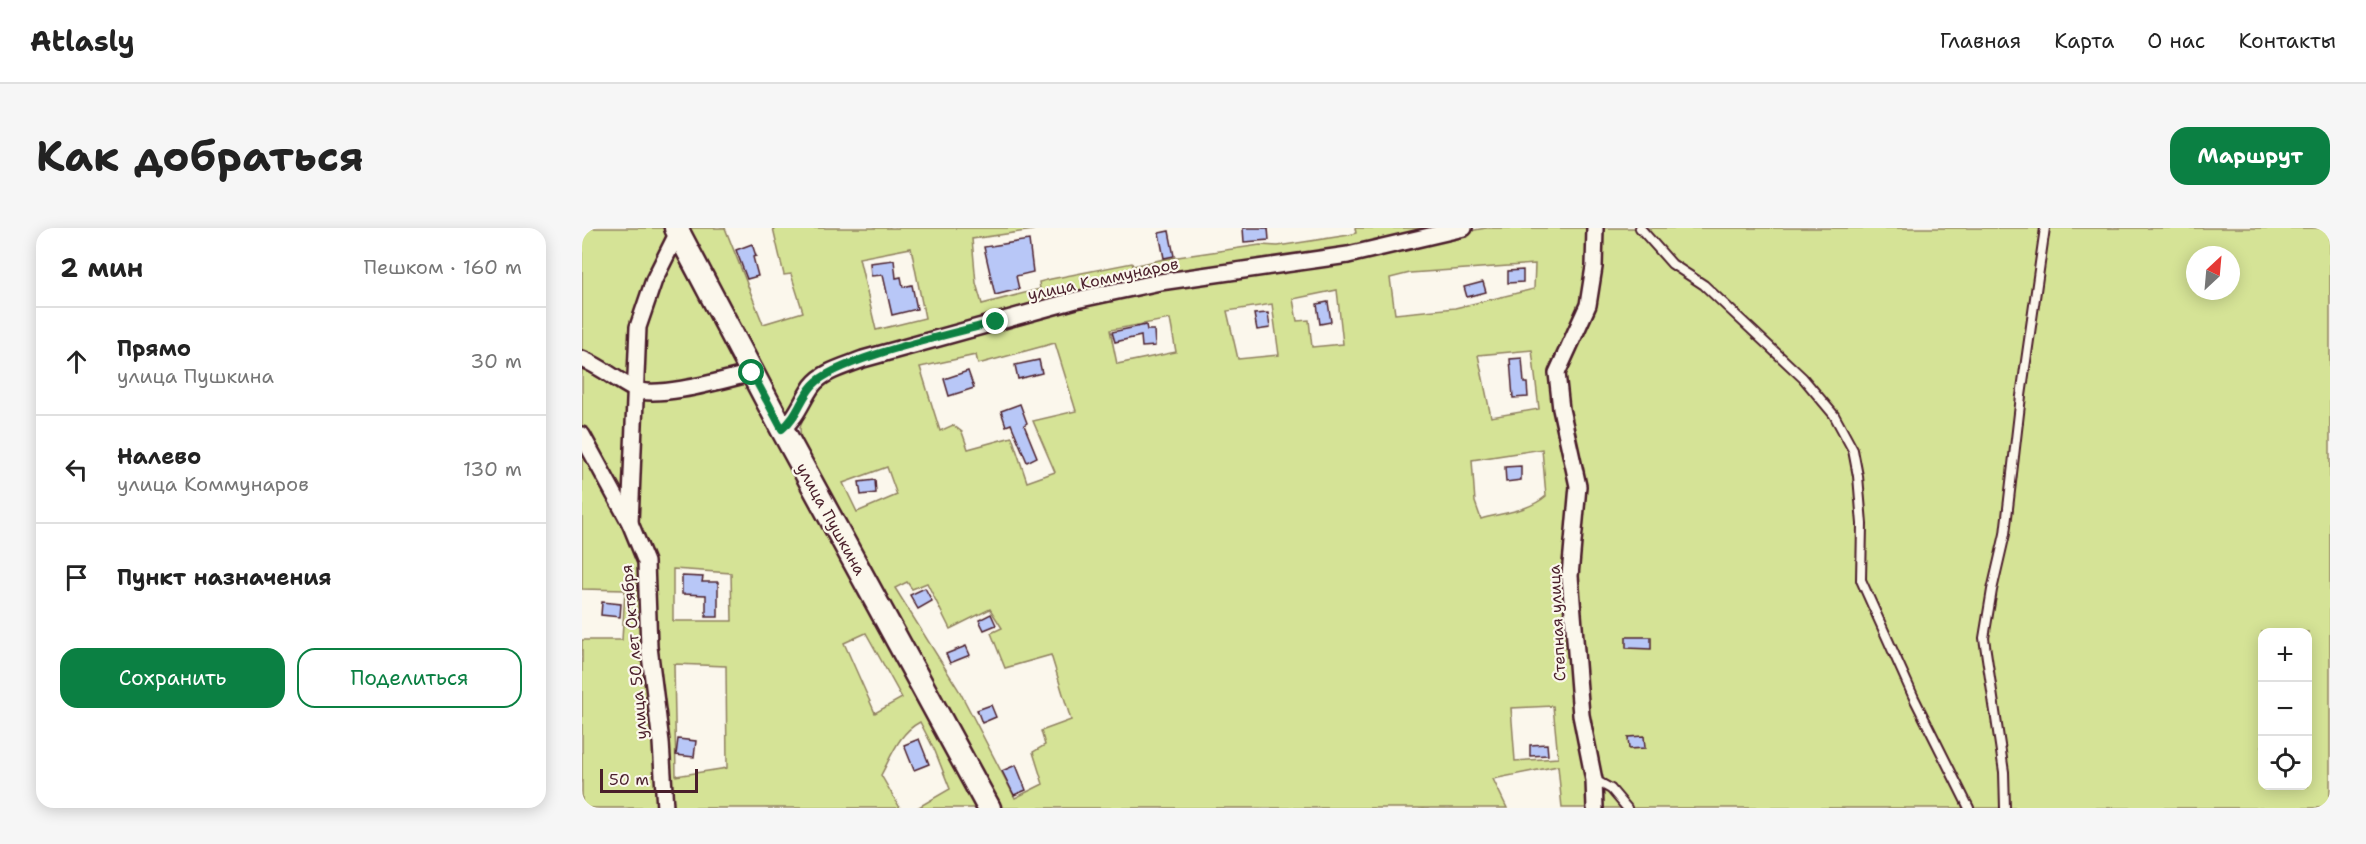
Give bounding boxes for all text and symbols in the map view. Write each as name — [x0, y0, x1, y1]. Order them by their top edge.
text: Atlasly — [30, 22, 135, 60]
text: Главная — [1940, 27, 2021, 55]
text: Карта — [2054, 27, 2114, 55]
text: О нас — [2147, 27, 2205, 55]
text: Контакты — [2238, 27, 2336, 55]
button: Маршрут — [2170, 127, 2330, 185]
text: Как добраться — [36, 128, 364, 184]
north arrow — [2186, 246, 2240, 300]
text: 2 мин — [60, 250, 143, 285]
street label: улица Коммунаров — [1026, 253, 1180, 305]
text: Пешком · 160 m — [364, 254, 522, 280]
route end — [982, 308, 1008, 334]
text: Прямо — [117, 334, 191, 363]
icon: ahead — [60, 345, 93, 378]
text: 30 m — [470, 348, 522, 374]
route start — [738, 359, 764, 385]
text: улица Пушкина — [117, 363, 274, 389]
text: Налево — [117, 442, 201, 471]
icon: left — [60, 453, 93, 486]
text: 130 m — [463, 456, 522, 482]
street label: улица Пушкина — [791, 459, 871, 579]
text: улица Коммунаров — [117, 471, 309, 497]
icon: arrive — [60, 561, 93, 594]
text: Пункт назначения — [117, 563, 331, 592]
street label: улица 50 лет Октября — [616, 564, 652, 740]
street label: Степная улица — [1543, 564, 1571, 682]
map controls — [2258, 628, 2312, 790]
button: + — [2258, 628, 2312, 682]
button: Сохранить — [60, 648, 285, 708]
button: Поделиться — [297, 648, 522, 708]
button: − — [2258, 682, 2312, 736]
button: locate — [2258, 736, 2312, 790]
scale bar — [600, 766, 698, 794]
text: 50 m — [609, 769, 649, 790]

